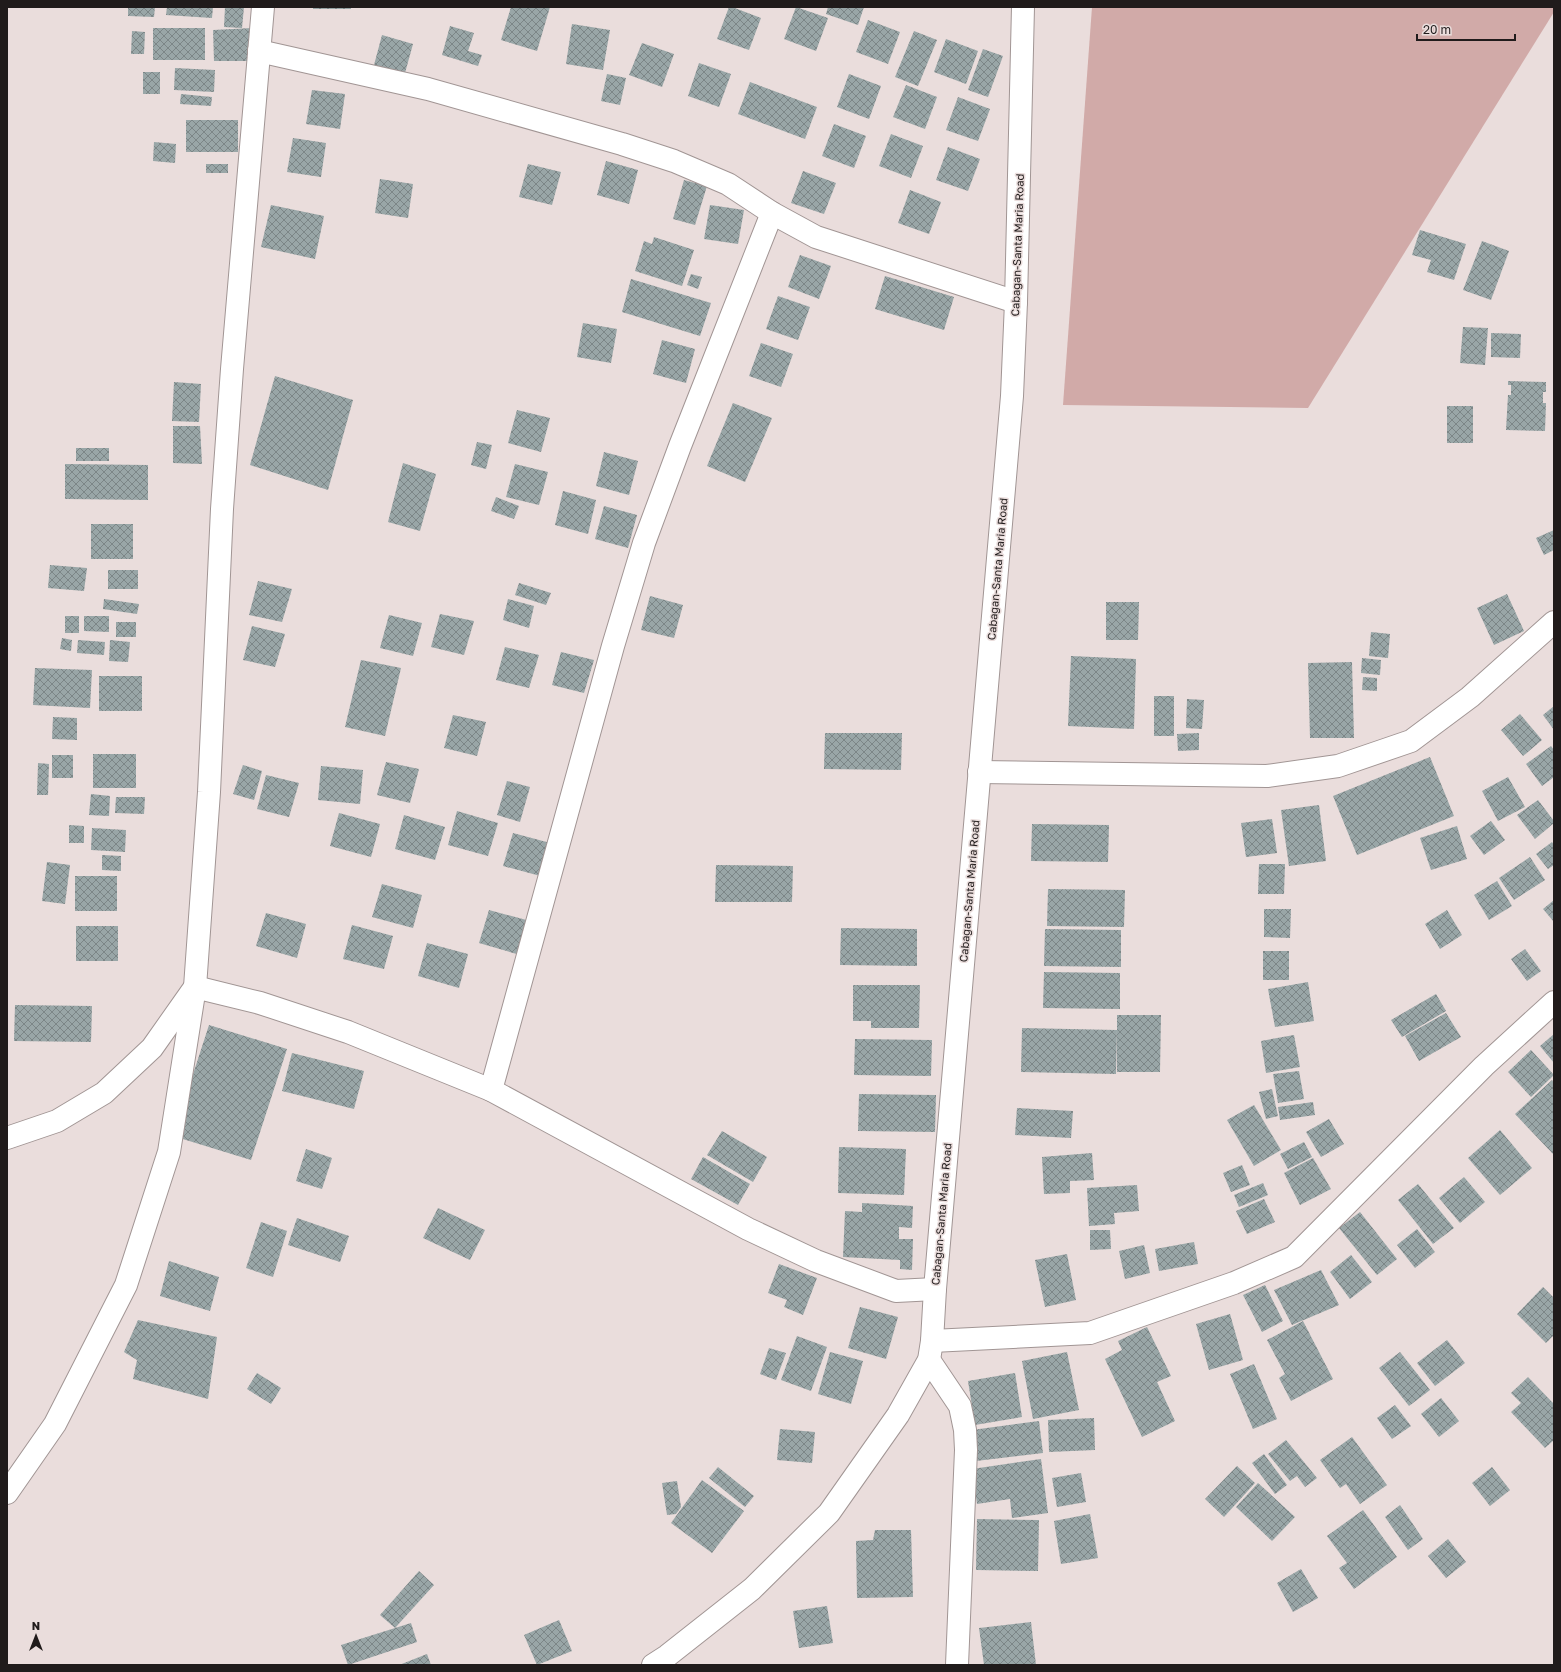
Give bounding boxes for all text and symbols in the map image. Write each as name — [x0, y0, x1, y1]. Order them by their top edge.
scale bar — [1417, 16, 1515, 42]
text: 20 m — [1423, 22, 1451, 37]
street label: Cabagan-Santa Maria Road — [1008, 173, 1026, 317]
street label: Cabagan-Santa Maria Road — [984, 497, 1010, 641]
street label: Cabagan-Santa Maria Road — [956, 819, 982, 963]
street label: Cabagan-Santa Maria Road — [928, 1142, 954, 1286]
north arrow — [16, 1616, 56, 1656]
text: N — [32, 1619, 40, 1632]

